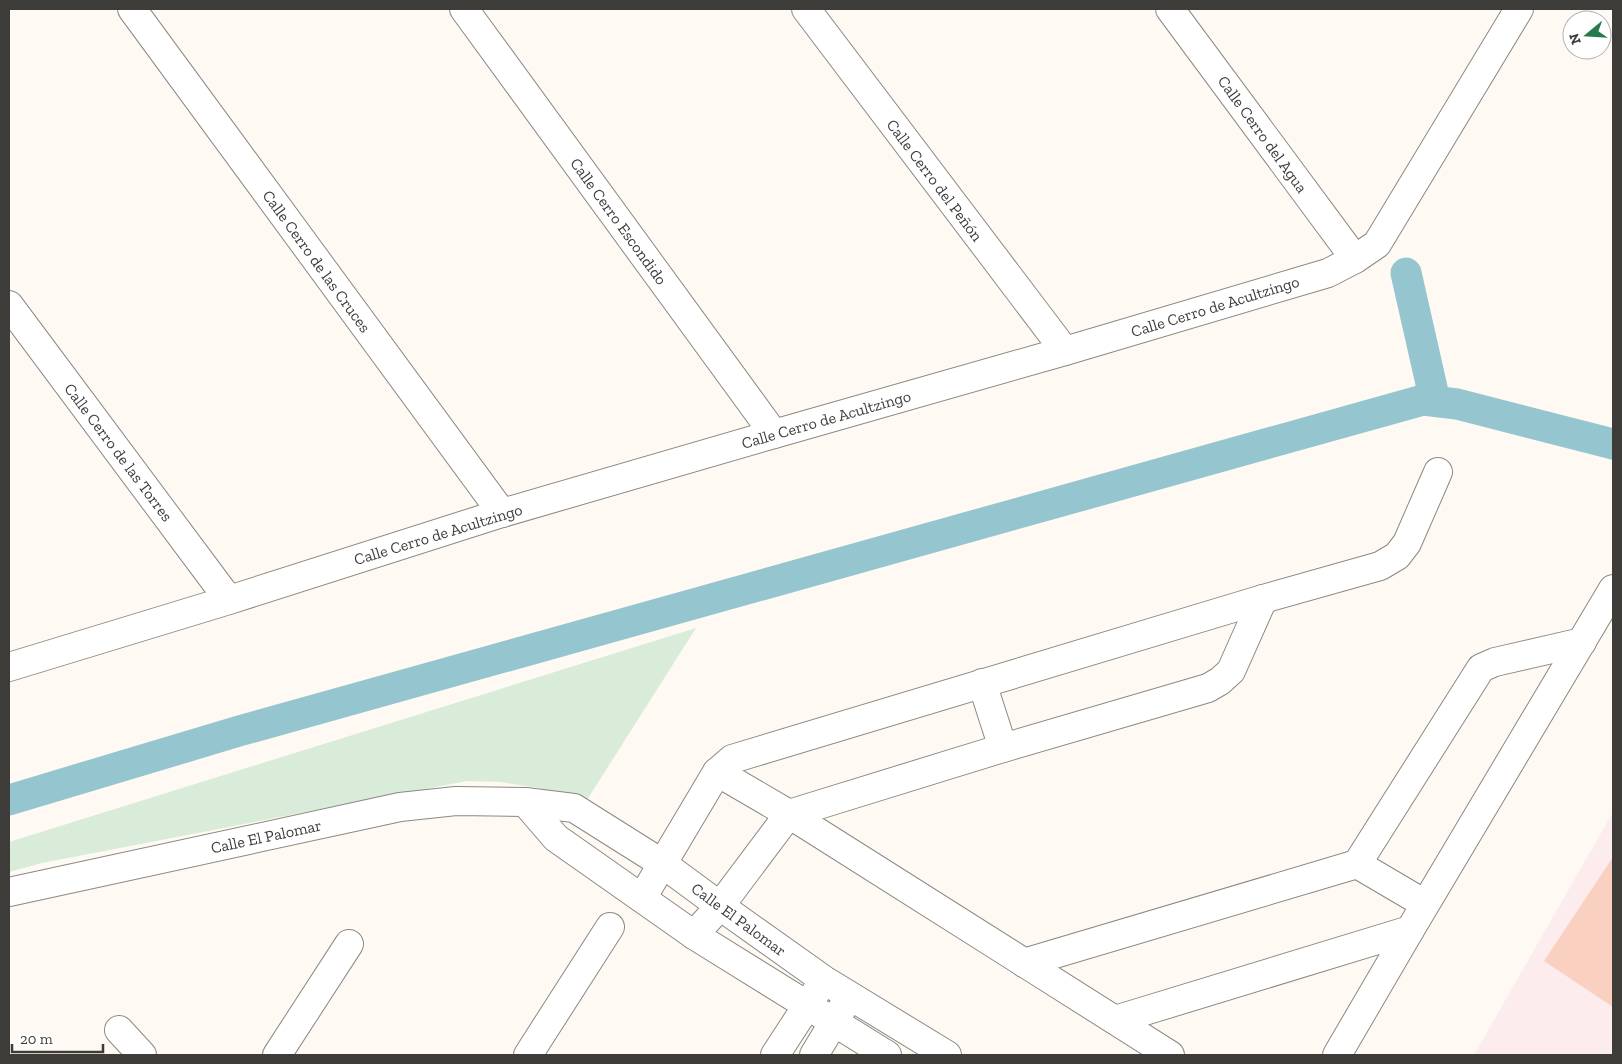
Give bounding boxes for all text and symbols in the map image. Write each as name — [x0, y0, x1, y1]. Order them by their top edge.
north arrow — [1562, 10, 1612, 60]
text: N — [1565, 31, 1585, 47]
street label: Calle Cerro del Agua — [1214, 72, 1312, 197]
street label: Calle Cerro del Peñón — [882, 116, 987, 246]
street label: Calle Cerro Escondido — [566, 154, 671, 288]
street label: Calle Cerro de las Cruces — [259, 186, 375, 336]
street label: Calle Cerro de Acultzingo — [1129, 272, 1302, 341]
street label: Calle Cerro de las Torres — [60, 379, 177, 525]
street label: Calle Cerro de Acultzingo — [739, 386, 913, 453]
street label: Calle Cerro de Acultzingo — [352, 500, 525, 569]
street label: Calle El Palomar — [209, 815, 323, 857]
street label: Calle El Palomar — [688, 879, 790, 960]
scale bar — [12, 1022, 104, 1054]
text: 20 m — [20, 1030, 53, 1048]

